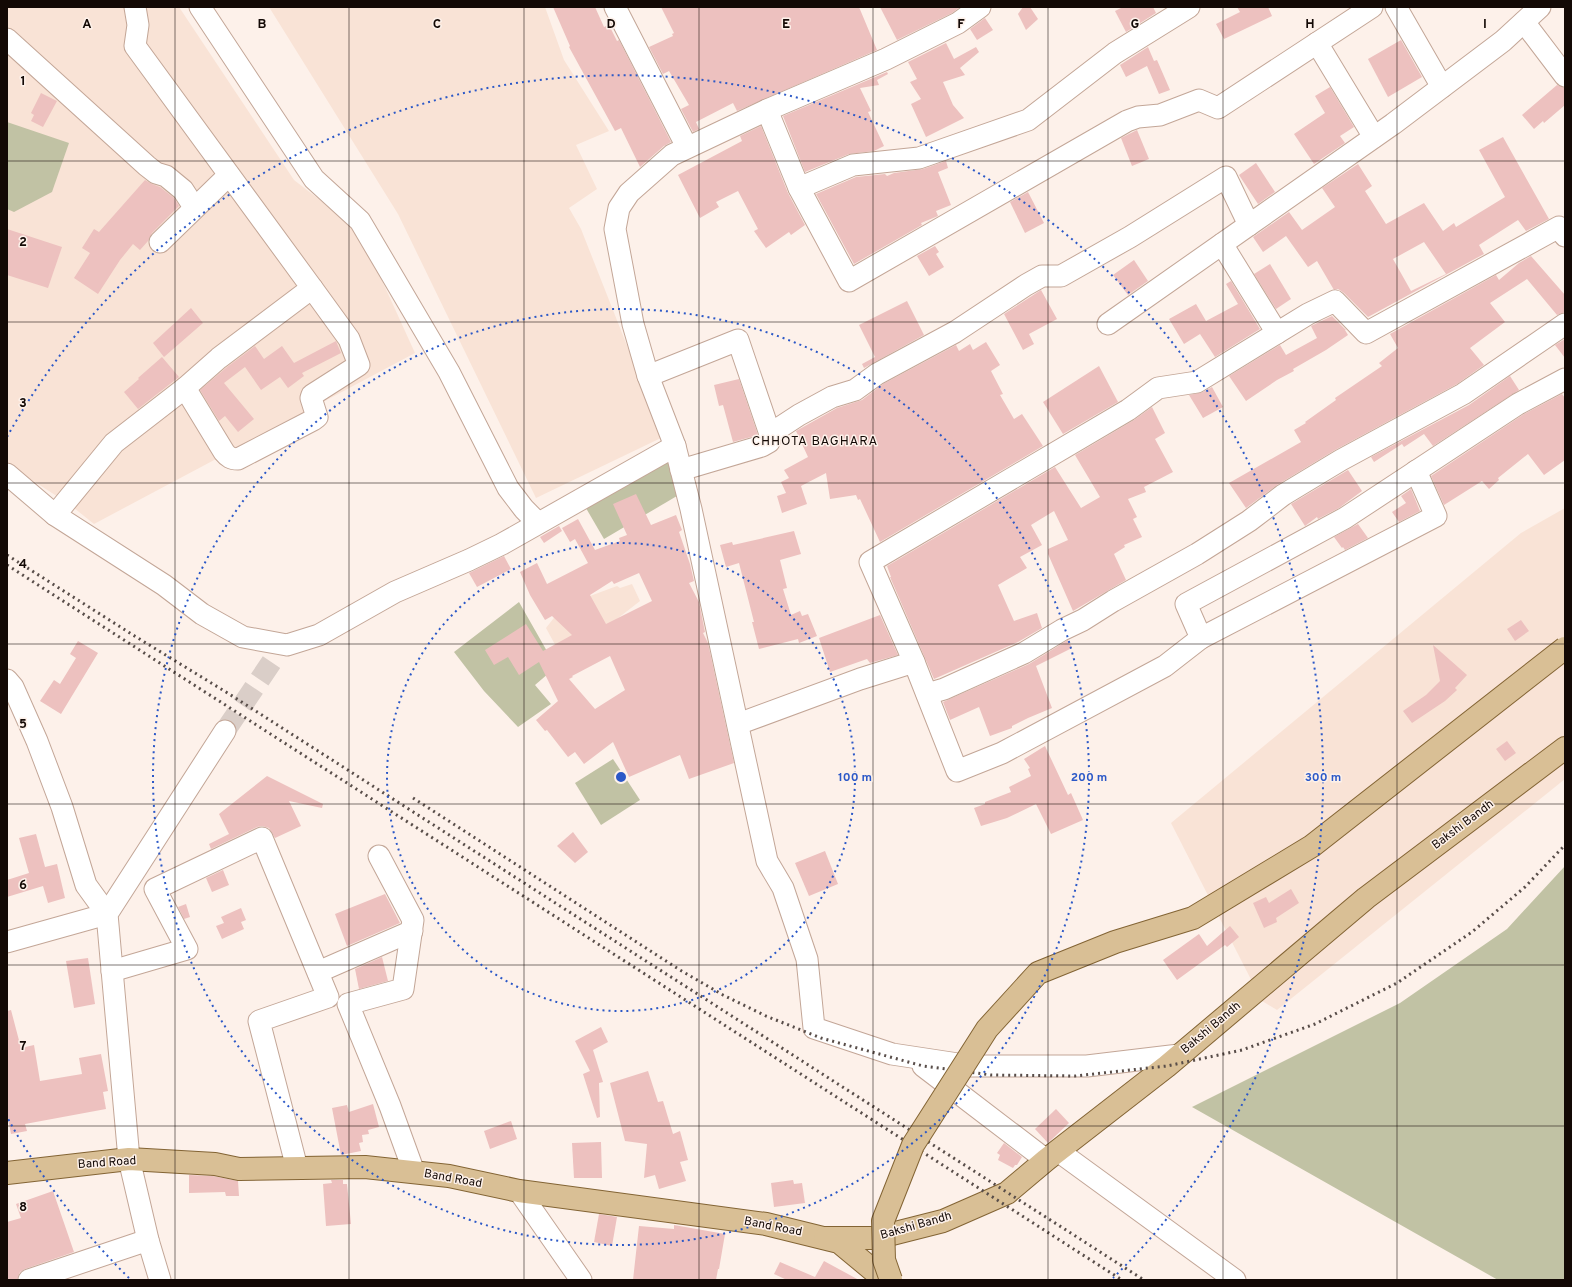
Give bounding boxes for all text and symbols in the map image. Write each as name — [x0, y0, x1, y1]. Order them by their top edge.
text: A — [82, 17, 92, 33]
text: B — [258, 17, 267, 33]
text: C — [433, 17, 441, 33]
text: D — [606, 17, 616, 33]
text: E — [782, 17, 790, 33]
text: F — [957, 17, 965, 33]
text: G — [1131, 17, 1140, 33]
text: H — [1305, 17, 1315, 33]
text: I — [1483, 17, 1487, 33]
text: 1 — [20, 74, 26, 90]
text: 2 — [19, 235, 27, 251]
text: 3 — [19, 396, 27, 412]
district label: CHHOTA BAGHARA — [752, 434, 878, 450]
text: 4 — [19, 557, 27, 573]
text: 5 — [19, 717, 27, 733]
centre of rings — [614, 770, 628, 784]
text: 100 m — [838, 770, 872, 786]
text: 200 m — [1071, 770, 1107, 786]
text: 300 m — [1305, 770, 1341, 786]
street label: Bakshi Bandh — [1429, 796, 1497, 854]
text: 6 — [19, 878, 27, 894]
street label: Bakshi Bandh — [1178, 998, 1244, 1058]
text: 7 — [20, 1039, 27, 1055]
street label: Band Road — [77, 1153, 137, 1173]
street label: Band Road — [423, 1166, 483, 1192]
text: 8 — [19, 1200, 27, 1216]
street label: Bakshi Bandh — [878, 1208, 954, 1244]
street label: Band Road — [743, 1214, 803, 1240]

